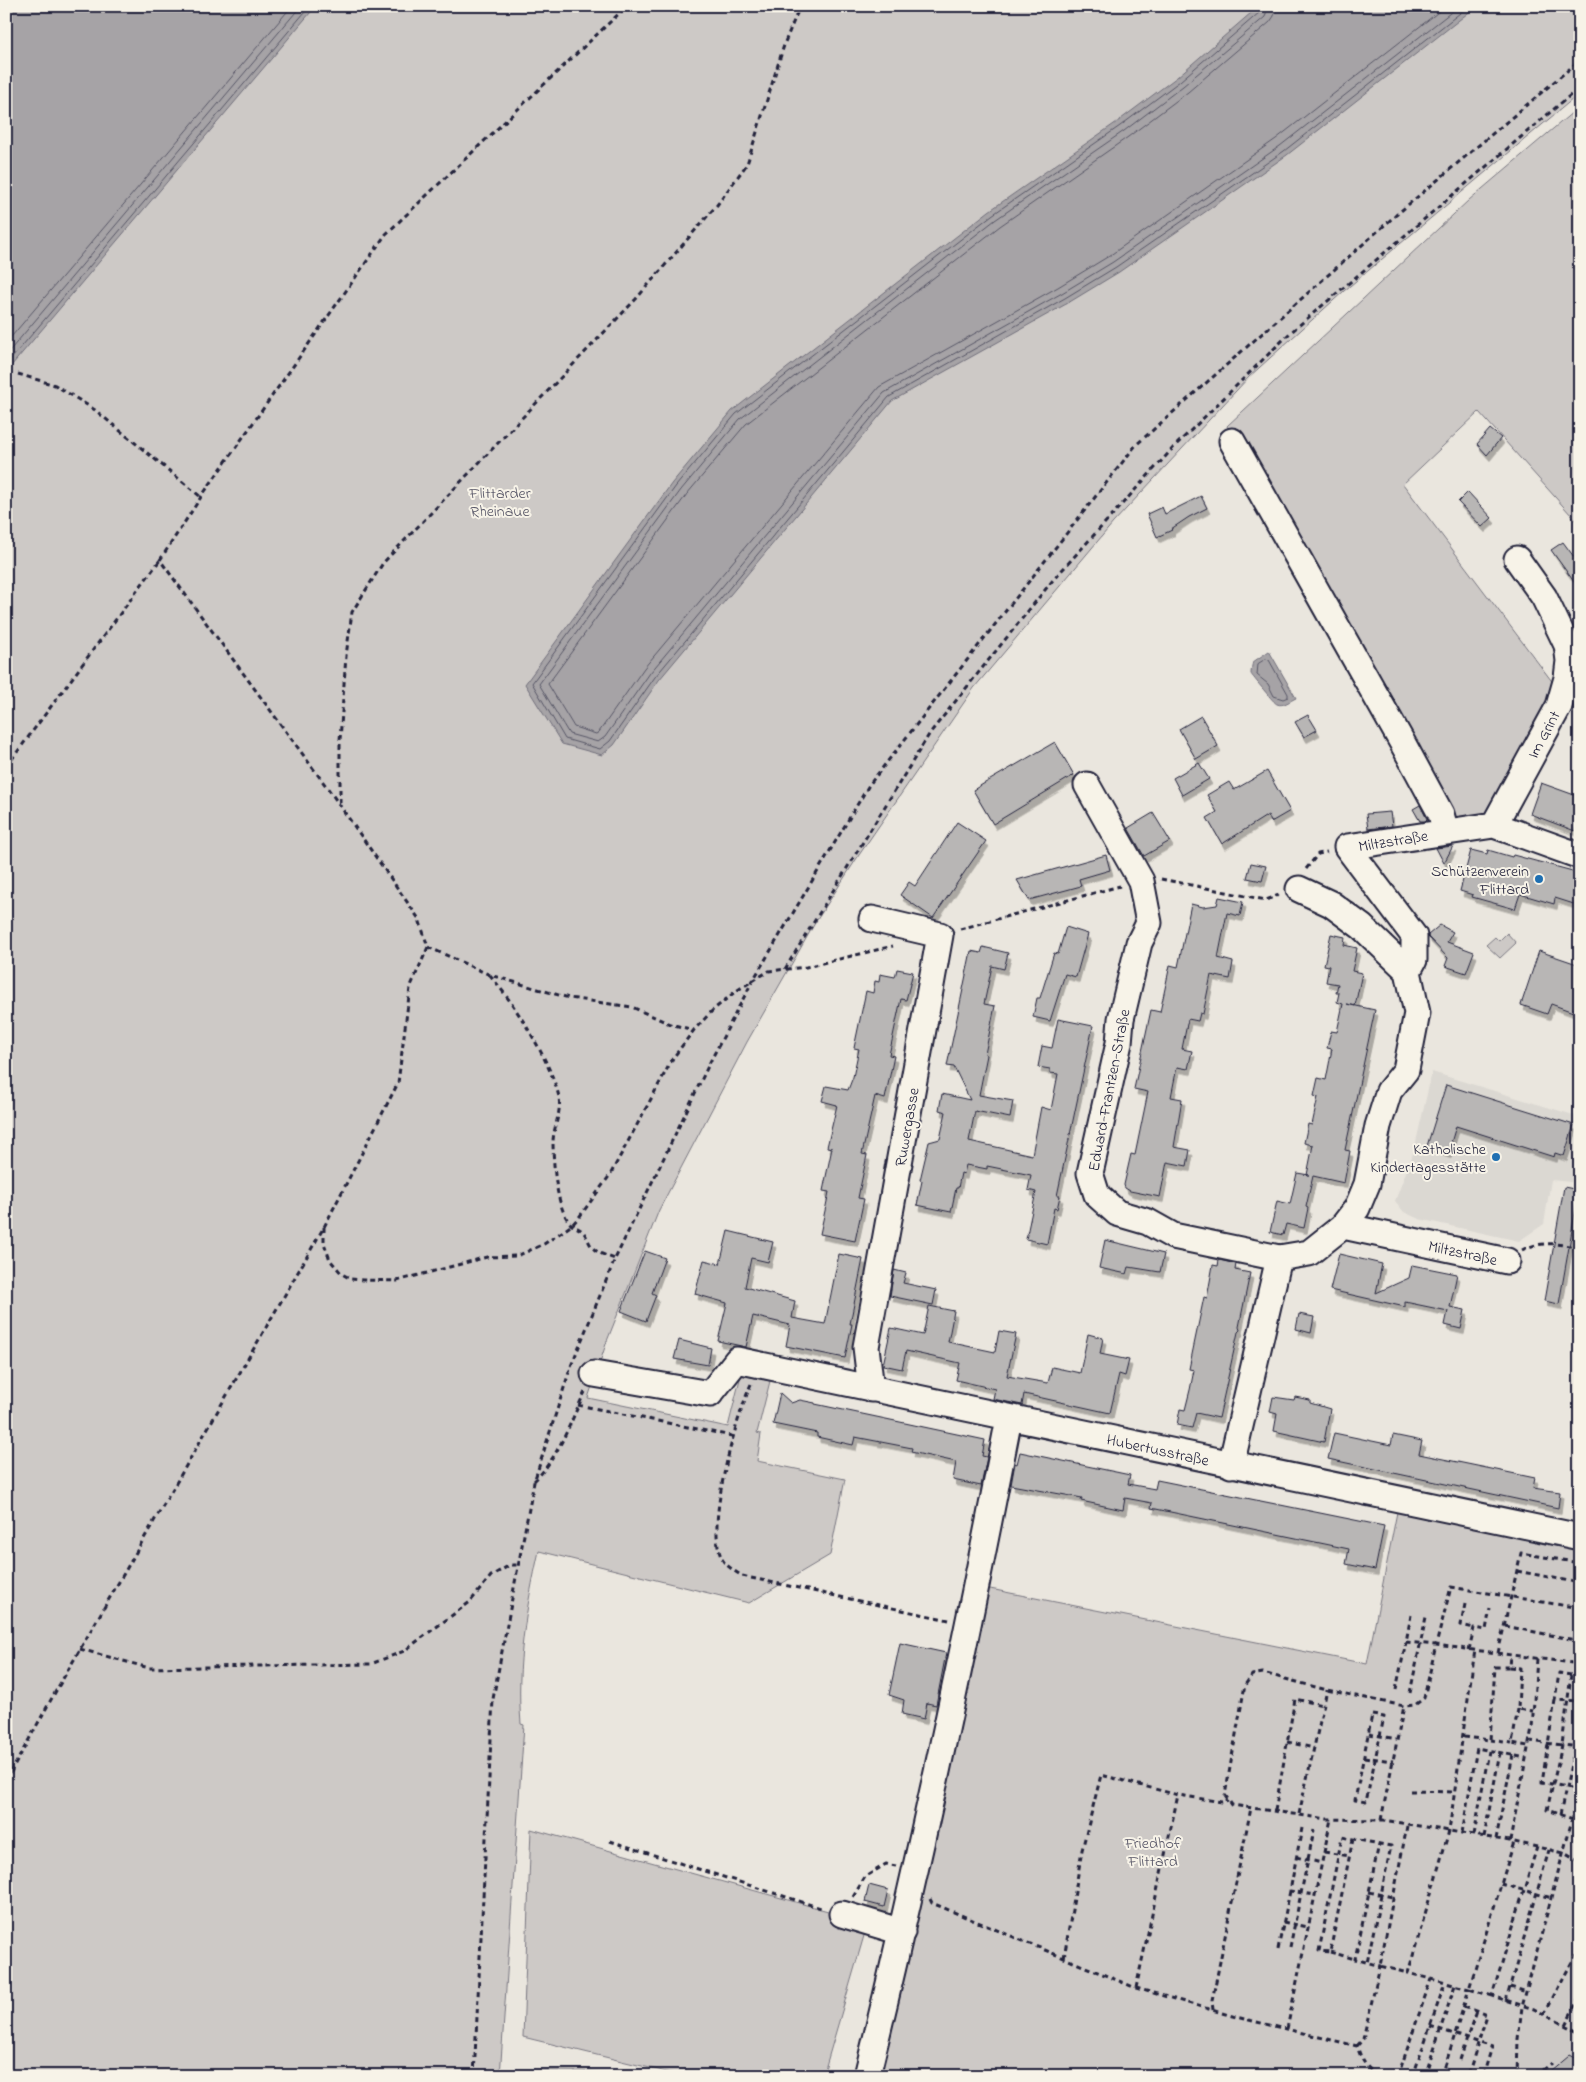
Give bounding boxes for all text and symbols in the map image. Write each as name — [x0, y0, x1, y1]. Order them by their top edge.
park label: Flittarder Rheinaue — [468, 482, 531, 524]
street label: Im Grint — [1522, 706, 1568, 763]
street label: Miltzstraße — [1357, 825, 1431, 859]
place label: Schützenverein Flittard — [1431, 860, 1529, 902]
marker: Schützenverein Flittard — [1533, 873, 1545, 885]
street label: Eduard-Frantzen-Straße — [1082, 1006, 1138, 1174]
street label: Ruwergasse — [889, 1085, 927, 1169]
place label: Katholische Kindertagesstätte — [1370, 1138, 1487, 1180]
marker: Katholische Kindertagesstätte — [1490, 1151, 1502, 1163]
street label: Miltzstraße — [1426, 1235, 1500, 1273]
street label: Hubertusstraße — [1104, 1428, 1212, 1474]
park label: Friedhof Flittard — [1124, 1832, 1182, 1874]

